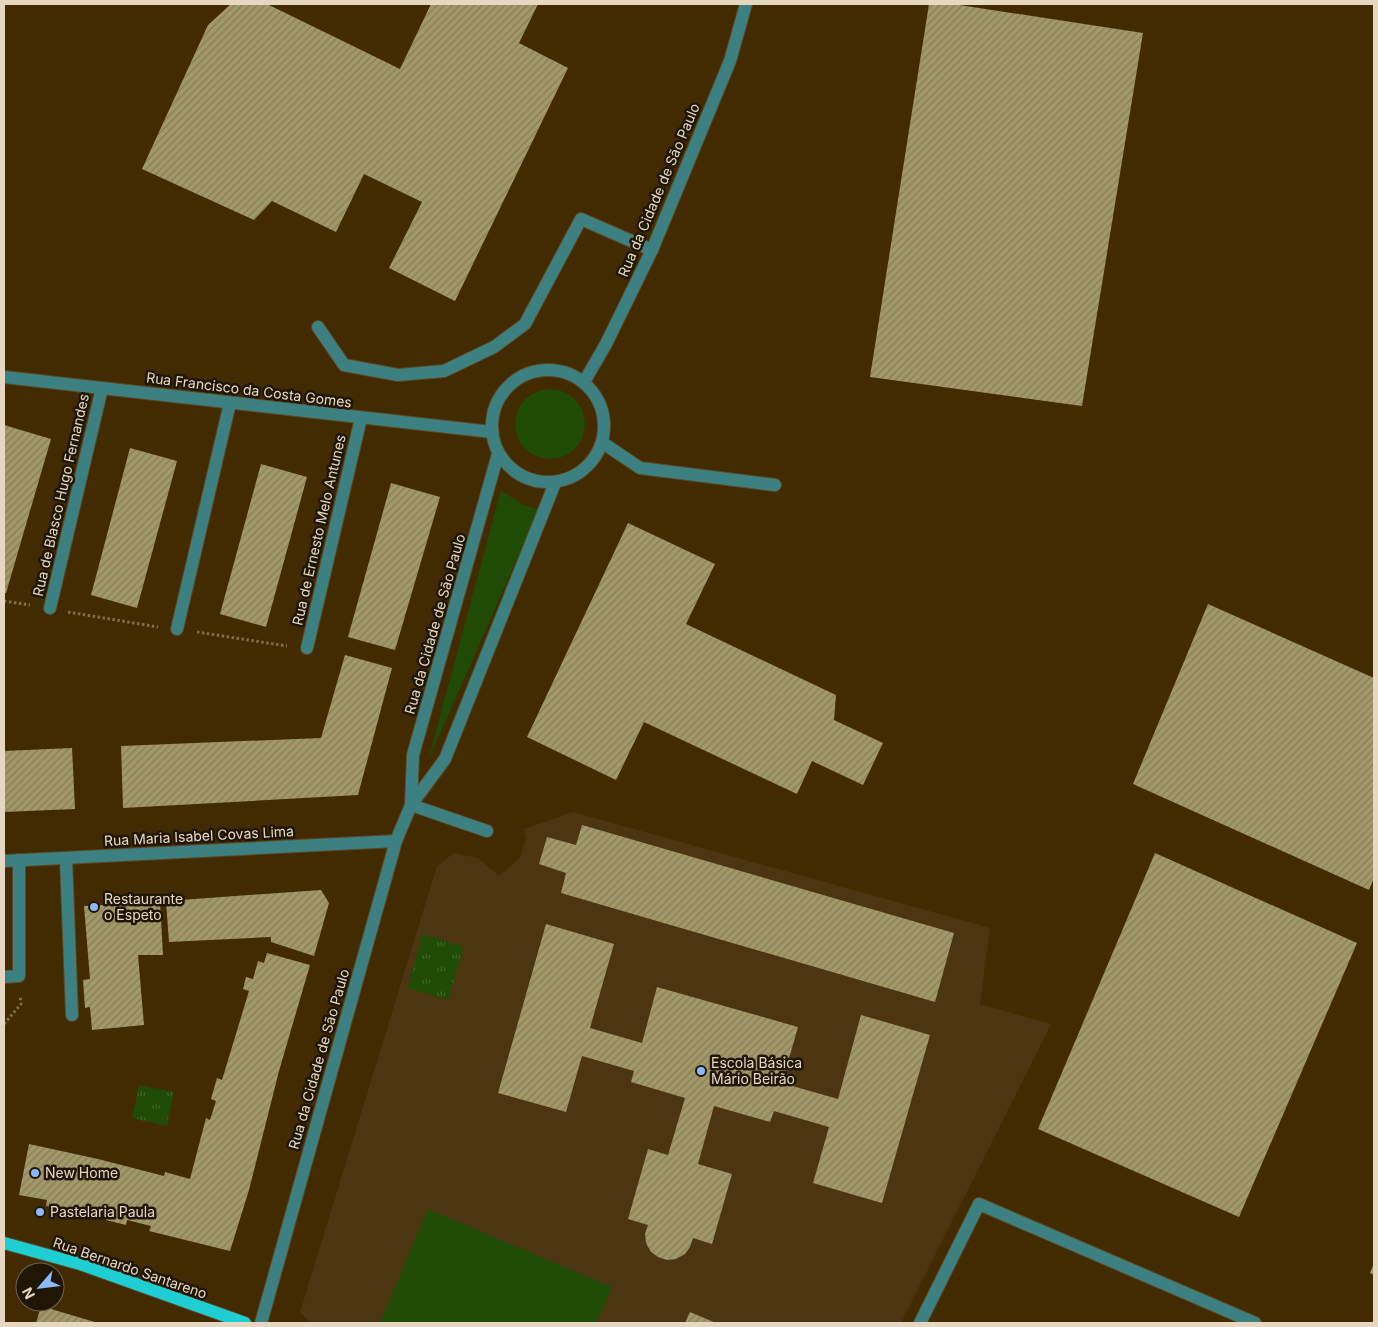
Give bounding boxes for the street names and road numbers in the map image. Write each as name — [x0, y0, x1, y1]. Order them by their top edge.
street label: Rua da Cidade de São Paulo — [614, 100, 703, 279]
street label: Rua Francisco da Costa Gomes — [145, 368, 353, 411]
street label: Rua de Blasco Hugo Fernandes — [29, 392, 92, 598]
street label: Rua de Ernesto Melo Antunes — [288, 433, 349, 627]
street label: Rua da Cidade de São Paulo — [401, 532, 468, 716]
street label: Rua Maria Isabel Covas Lima — [104, 822, 294, 849]
street label: Rua da Cidade de São Paulo — [285, 967, 352, 1151]
street label: Rua Bernardo Santareno — [51, 1233, 209, 1302]

